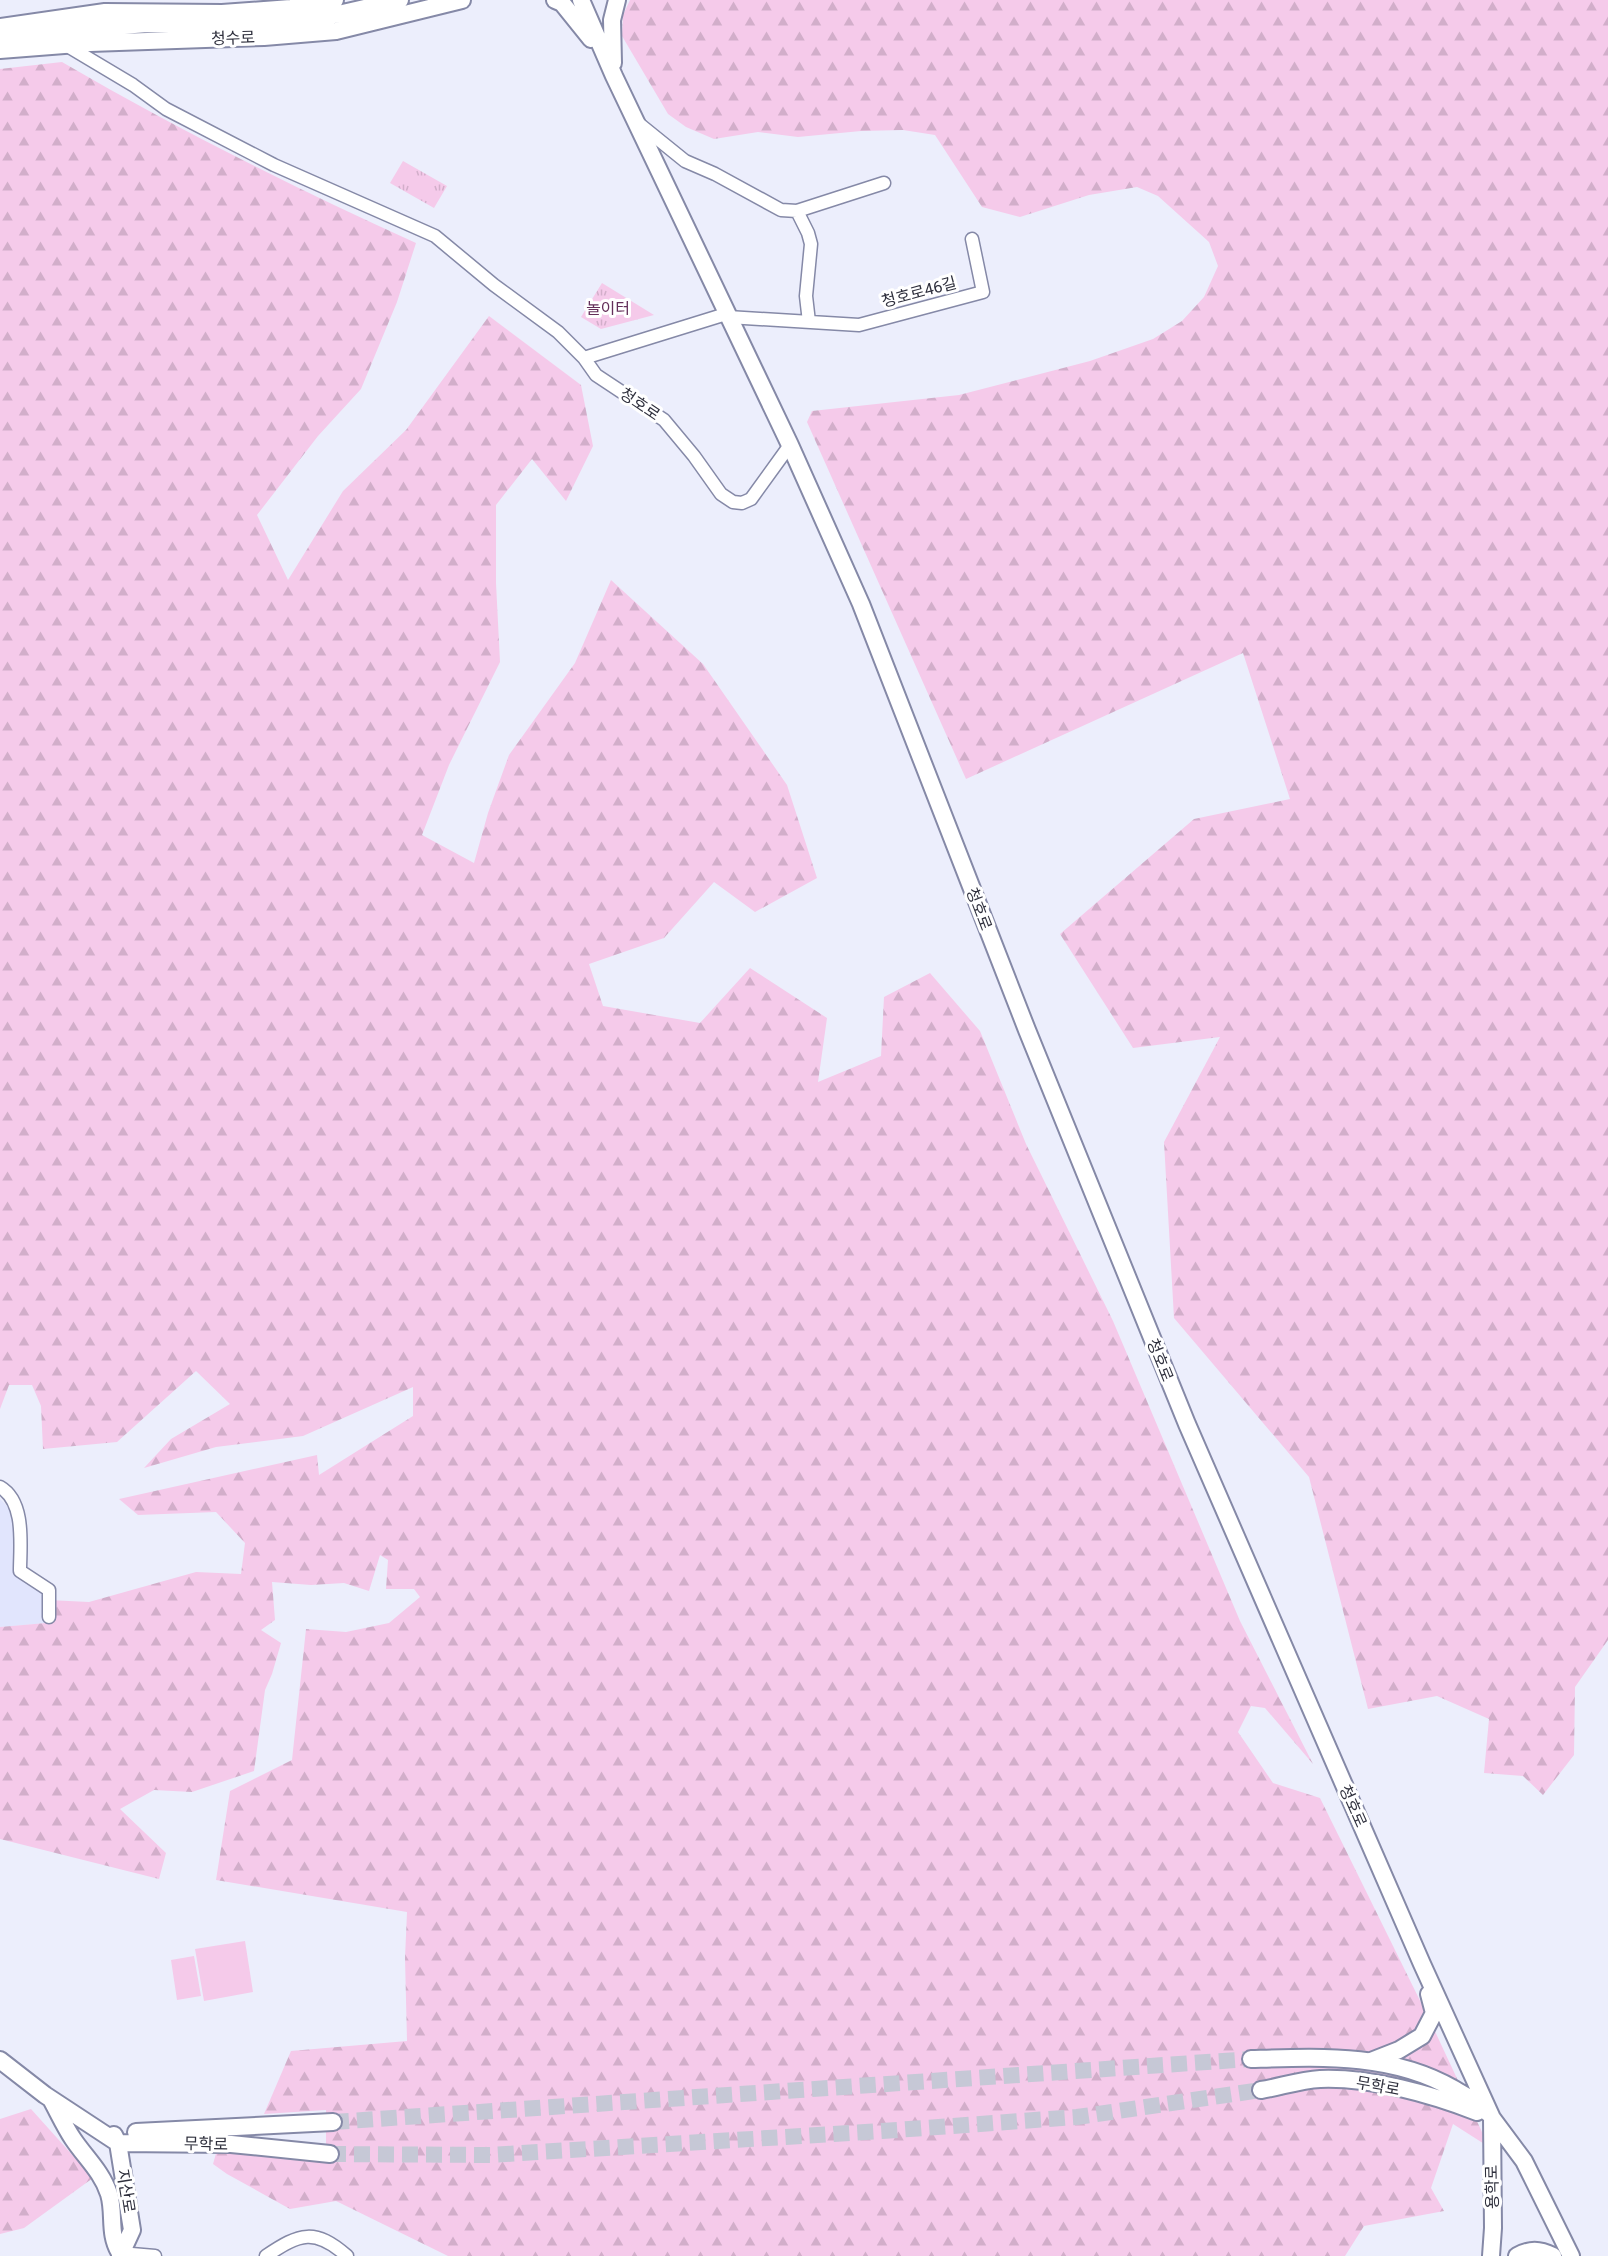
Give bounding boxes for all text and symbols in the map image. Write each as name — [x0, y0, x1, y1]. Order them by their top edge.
street label: 청수로 — [211, 28, 256, 48]
street label: 청호로46길 — [879, 273, 959, 311]
park label: 놀이터 — [586, 299, 630, 318]
street label: 청호로 — [616, 384, 664, 424]
street label: 청호로 — [962, 885, 996, 933]
street label: 청호로 — [1143, 1336, 1177, 1384]
street label: 청호로 — [1335, 1782, 1371, 1830]
street label: 무학로 — [1355, 2073, 1402, 2099]
street label: 무학로 — [184, 2134, 229, 2154]
street label: 용학로 — [1482, 2164, 1502, 2209]
street label: 지산로 — [113, 2168, 139, 2215]

